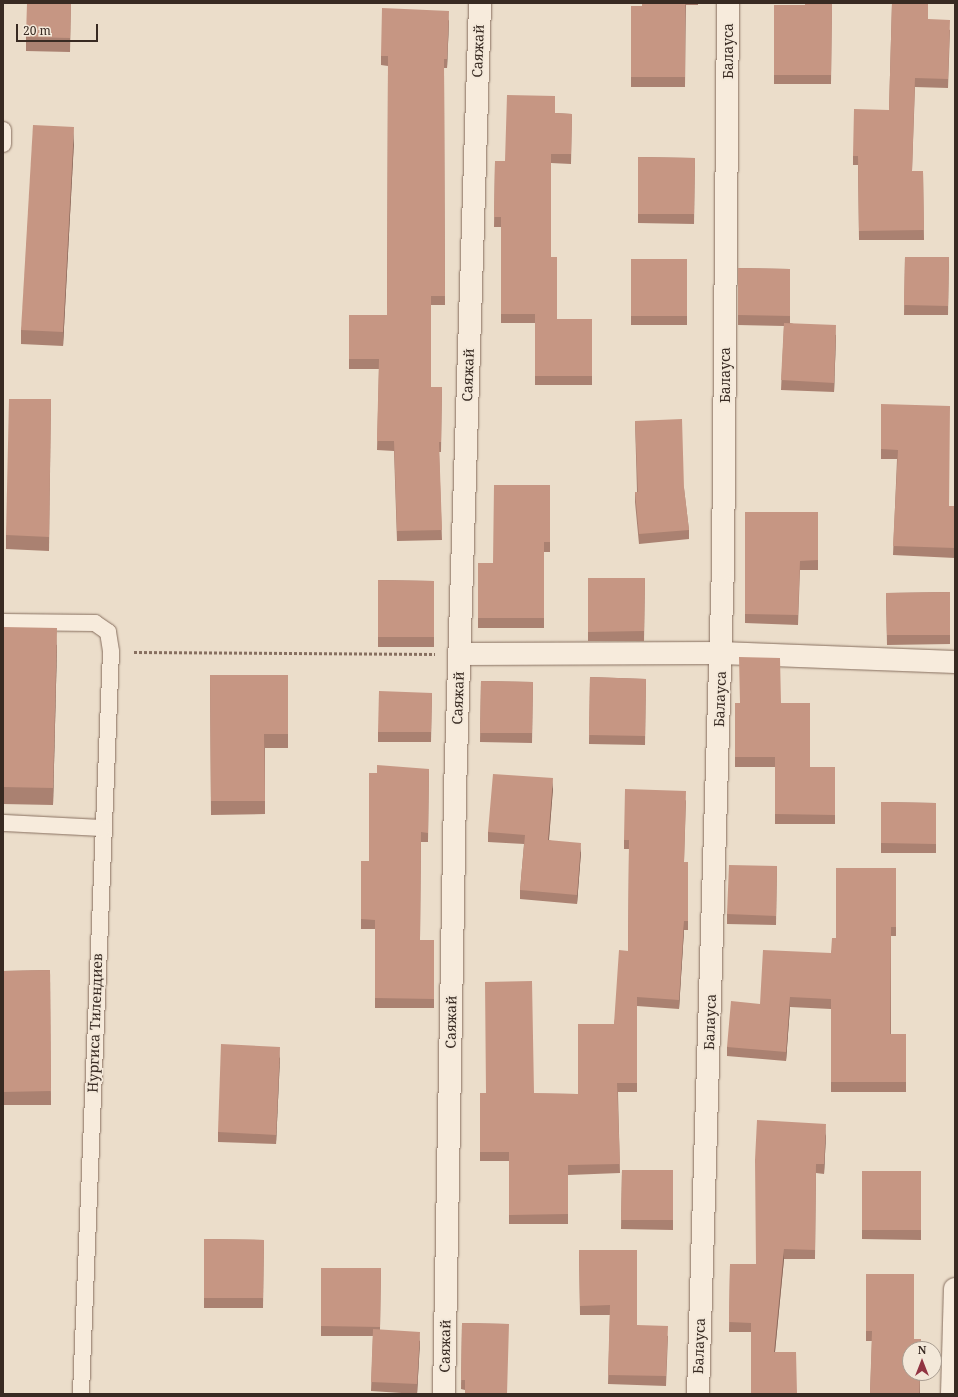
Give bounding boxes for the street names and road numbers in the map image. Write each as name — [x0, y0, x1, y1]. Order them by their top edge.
street label: Балауса — [720, 23, 736, 79]
street label: Саяжай — [469, 24, 487, 78]
street label: Балауса — [717, 347, 733, 403]
street label: Саяжай — [459, 348, 477, 402]
street label: Саяжай — [449, 671, 467, 725]
street label: Балауса — [711, 671, 729, 727]
street label: Нургиса Тилендиев — [84, 953, 106, 1093]
street label: Балауса — [701, 994, 719, 1050]
street label: Саяжай — [442, 995, 460, 1049]
street label: Балауса — [690, 1318, 708, 1374]
street label: Саяжай — [436, 1319, 454, 1373]

